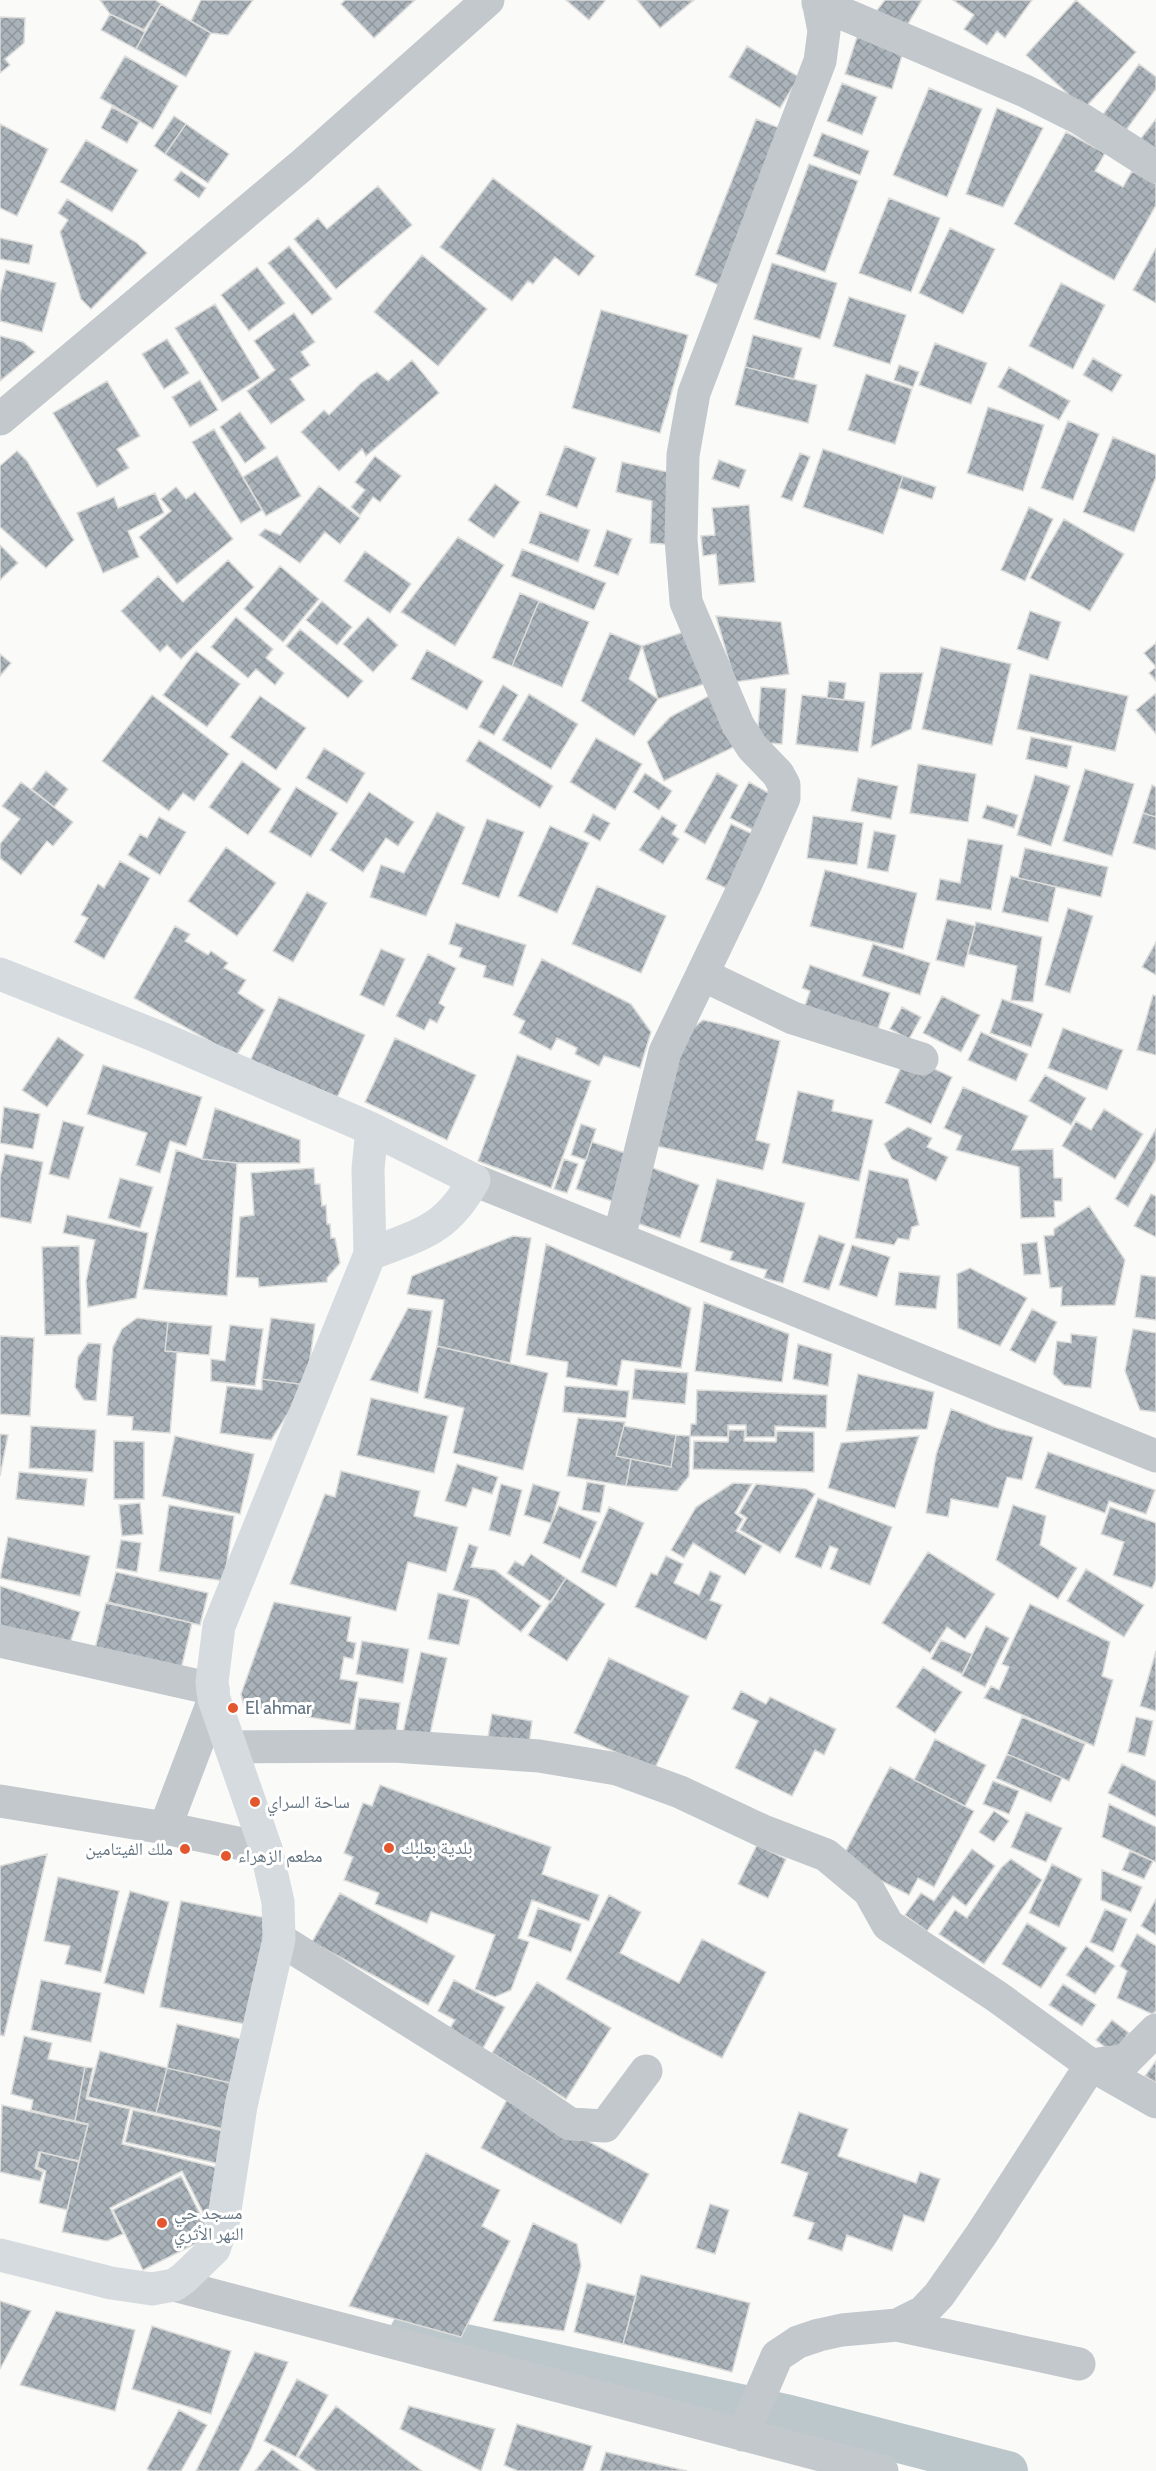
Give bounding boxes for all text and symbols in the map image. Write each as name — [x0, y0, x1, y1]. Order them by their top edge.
place label: El ahmar — [245, 1697, 312, 1719]
marker: El ahmar — [226, 1701, 240, 1715]
place label: ساحة السراي — [267, 1791, 350, 1817]
marker: ساحة السراي — [248, 1795, 262, 1809]
place label: بلدية بعلبك — [401, 1837, 473, 1859]
place label: ملك الفيتامين — [85, 1838, 173, 1860]
marker: بلدية بعلبك — [382, 1841, 396, 1855]
marker: ملك الفيتامين — [178, 1842, 192, 1856]
place label: مطعم الزهراء — [238, 1845, 322, 1868]
marker: مطعم الزهراء — [219, 1849, 233, 1863]
place label: مسجد حي النهر الأثري — [174, 2202, 244, 2249]
marker: مسجد حي النهر الأثري — [155, 2216, 169, 2230]

